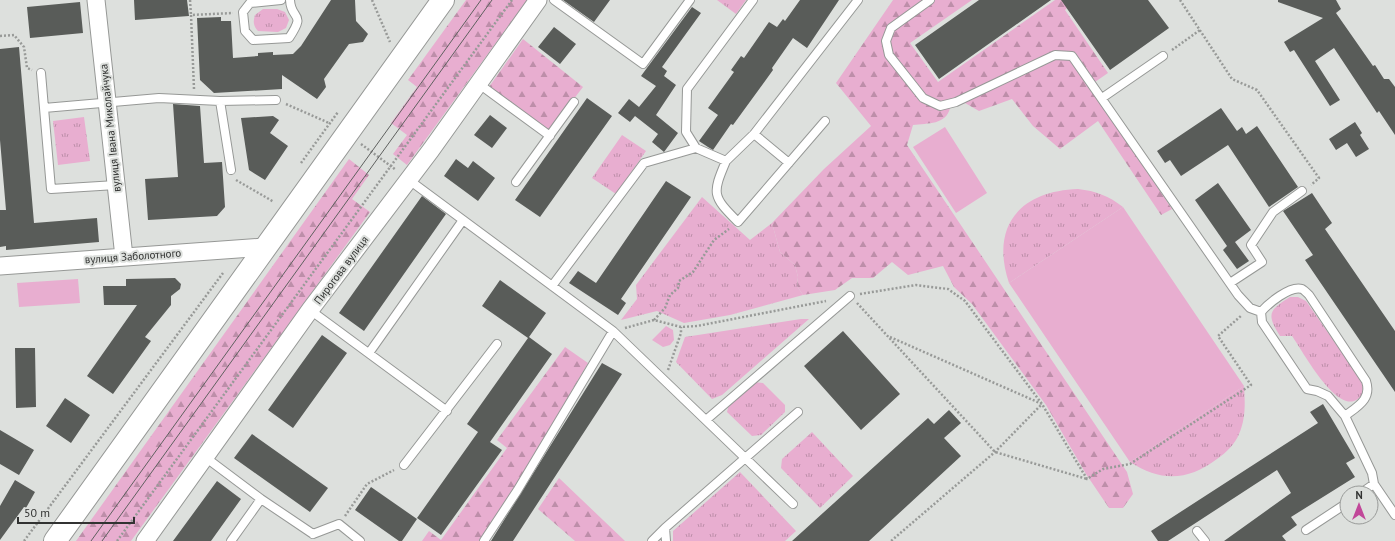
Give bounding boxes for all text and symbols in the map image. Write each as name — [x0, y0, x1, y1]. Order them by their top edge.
street label: вулиця Івана Миколайчука — [96, 63, 124, 193]
street label: Пирогова вулиця — [311, 233, 371, 307]
street label: вулиця Заболотного — [84, 246, 182, 266]
north arrow — [1339, 485, 1379, 525]
text: N — [1355, 488, 1363, 502]
scale bar — [18, 499, 134, 525]
text: 50 m — [24, 505, 50, 520]

